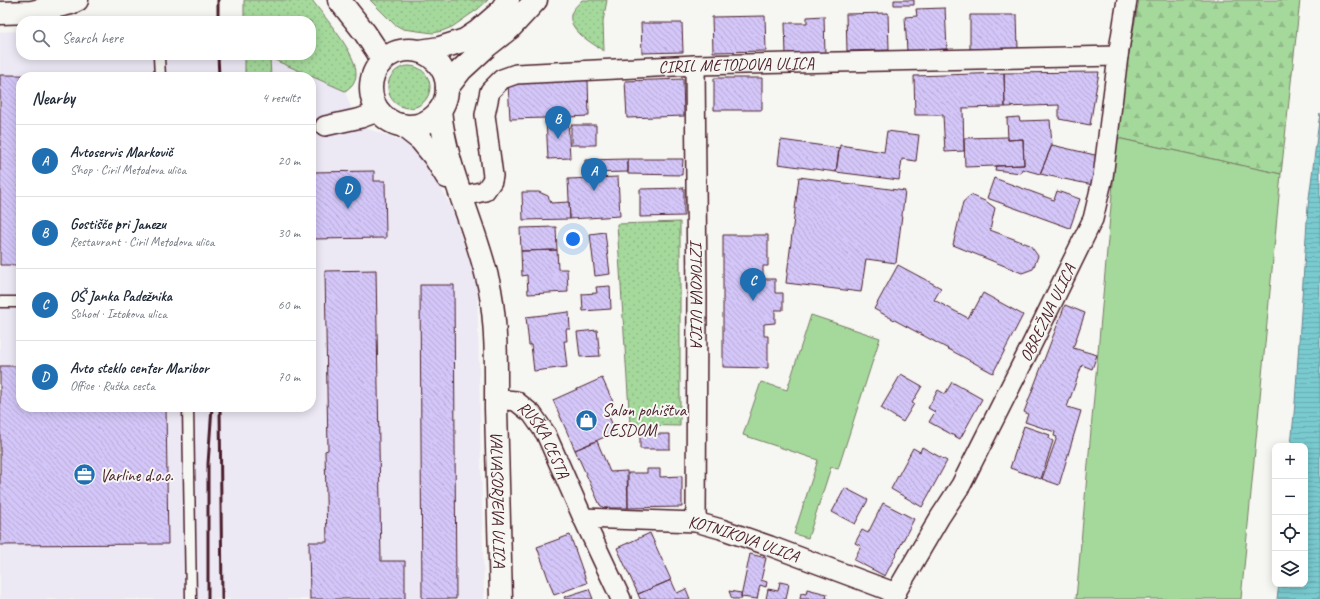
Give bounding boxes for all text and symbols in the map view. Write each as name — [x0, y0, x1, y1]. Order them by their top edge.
search box — [16, 16, 316, 60]
icon: search — [30, 27, 52, 49]
text: Search here — [62, 29, 123, 48]
street label: CIRIL METODOVA ULICA — [658, 52, 815, 78]
text: Nearby — [32, 88, 75, 109]
text: 4 results — [262, 90, 300, 106]
pin: B — [545, 106, 571, 139]
text: Avtoservis Markovič — [70, 143, 173, 162]
text: A — [42, 153, 48, 169]
text: 20 m — [278, 153, 300, 169]
pin: A — [581, 158, 607, 191]
text: Shop · Ciril Metodova ulica — [70, 162, 186, 178]
pin: D — [335, 176, 361, 209]
text: Gostišče pri Janezu — [70, 215, 166, 234]
text: B — [42, 225, 48, 241]
text: 30 m — [278, 225, 300, 241]
your location — [563, 229, 583, 249]
text: Restaurant · Ciril Metodova ulica — [70, 234, 214, 250]
street label: IZTOKOVA ULICA — [686, 239, 707, 348]
street label: OBREŽNA ULICA — [1015, 260, 1081, 365]
pin: C — [740, 268, 766, 301]
text: OŠ Janka Padežnika — [70, 287, 172, 306]
text: C — [42, 297, 48, 313]
text: 60 m — [278, 297, 300, 313]
text: School · Iztokova ulica — [70, 306, 167, 322]
text: Avto steklo center Maribor — [70, 359, 209, 378]
text: D — [41, 369, 49, 385]
text: 70 m — [278, 369, 300, 385]
text: Office · Ruška cesta — [70, 378, 155, 394]
street label: RUŠKA CESTA — [513, 397, 574, 482]
place label: Salon pohištva LESDOM — [602, 400, 688, 441]
shop icon: Salon pohištva LESDOM — [573, 407, 599, 433]
street label: VALVASORJEVA ULICA — [486, 431, 510, 568]
map controls — [1272, 443, 1308, 587]
button: + — [1272, 443, 1308, 479]
office icon: Varline d.o.o. — [71, 462, 97, 488]
place label: Varline d.o.o. — [100, 465, 174, 486]
button: − — [1272, 479, 1308, 515]
street label: KOTNIKOVA ULICA — [687, 512, 803, 567]
button: locate — [1272, 515, 1308, 551]
button: layers — [1272, 551, 1308, 587]

